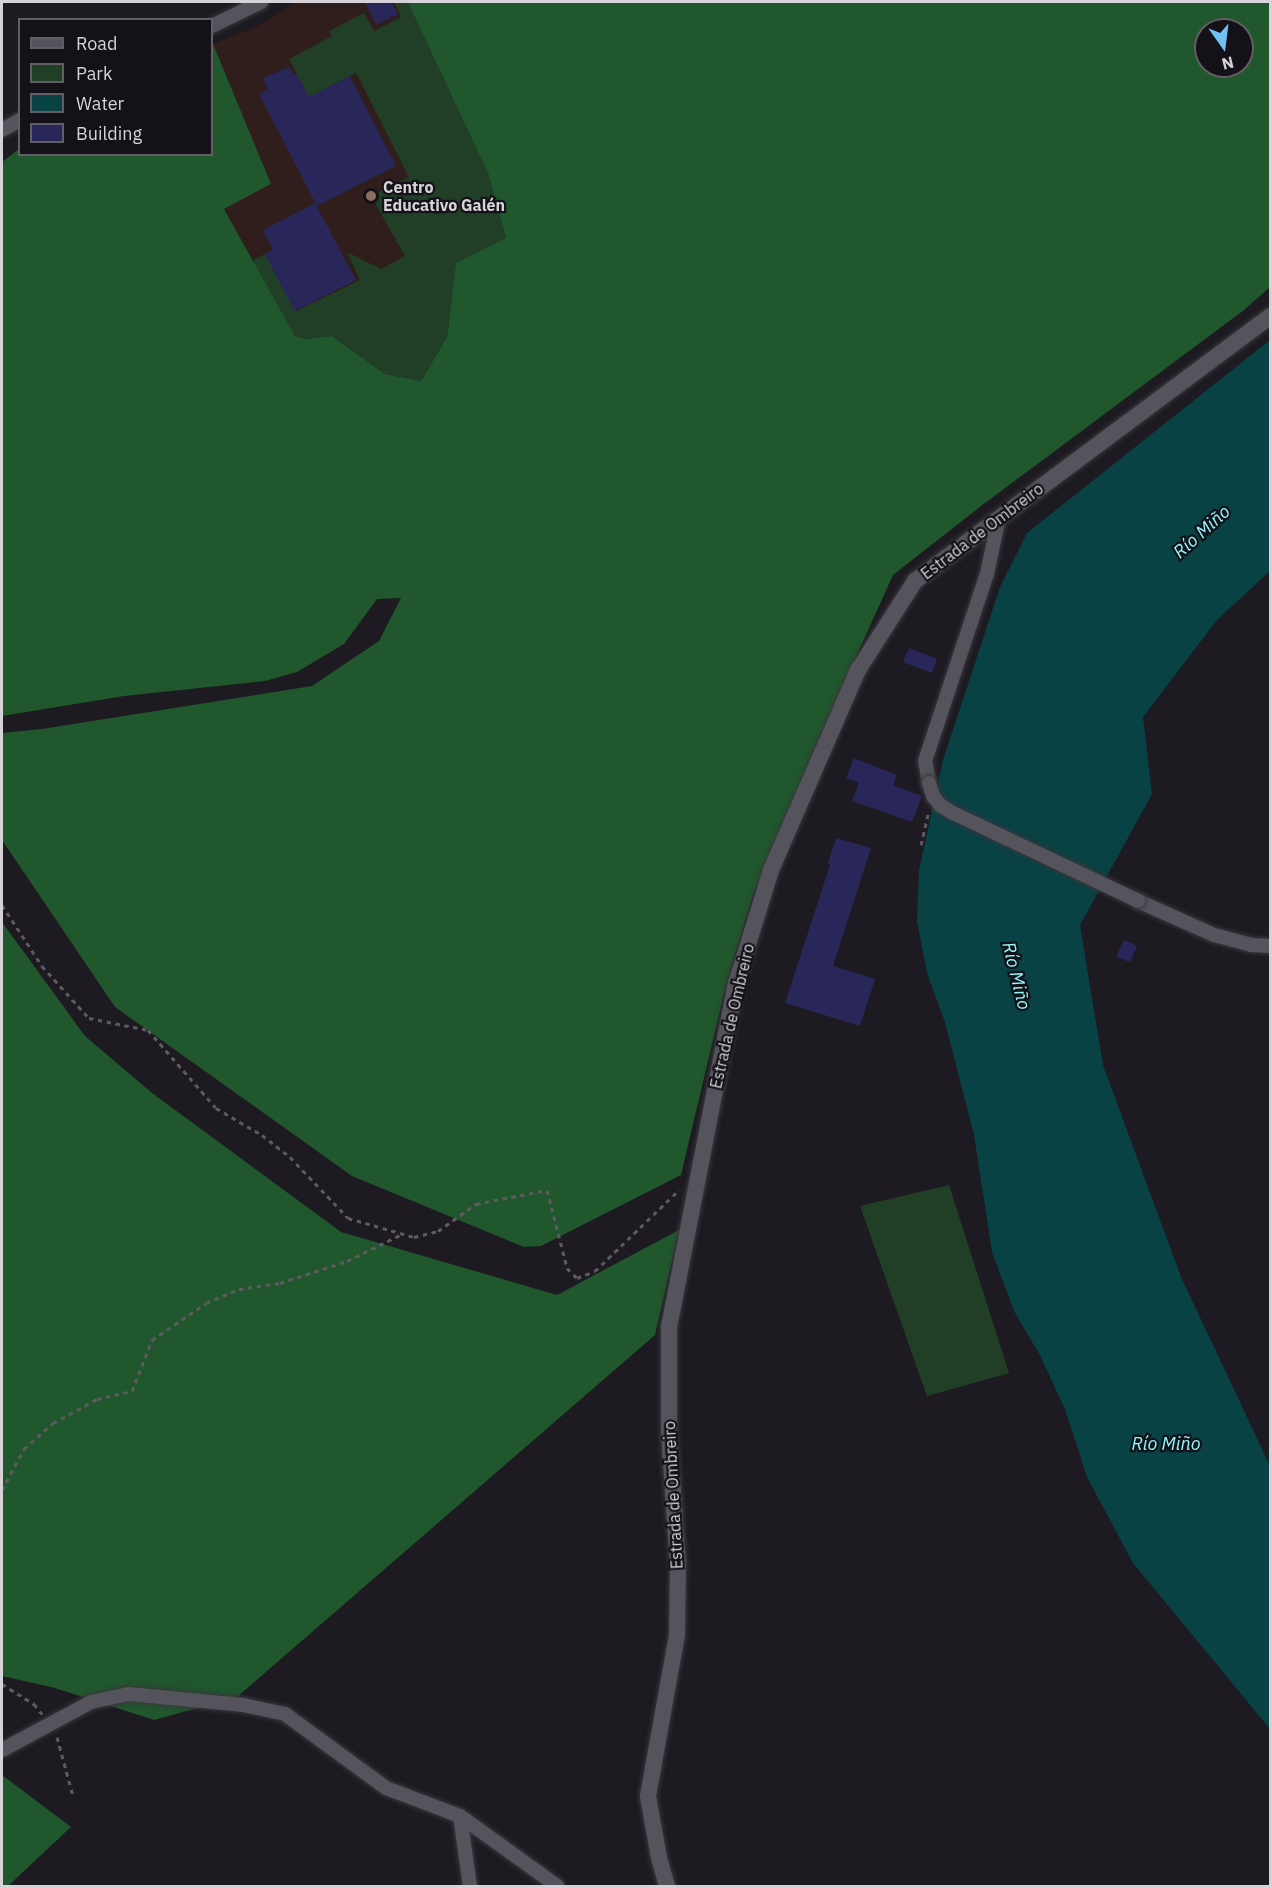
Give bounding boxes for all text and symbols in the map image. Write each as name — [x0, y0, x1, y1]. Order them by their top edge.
legend — [18, 18, 213, 156]
north arrow — [1194, 18, 1254, 78]
text: Road — [76, 32, 117, 55]
text: N — [1220, 52, 1236, 75]
text: Park — [76, 62, 112, 85]
text: Water — [76, 92, 124, 115]
text: Building — [76, 122, 142, 145]
place label: Centro Educativo Galén — [383, 177, 505, 215]
marker: Centro Educativo Galén — [364, 189, 378, 203]
street label: Estrada de Ombreiro — [917, 479, 1047, 583]
water label: Río Miño — [1169, 501, 1235, 563]
water label: Río Miño — [997, 940, 1035, 1012]
street label: Estrada de Ombreiro — [706, 942, 758, 1090]
street label: Estrada de Ombreiro — [660, 1420, 686, 1570]
water label: Río Miño — [1131, 1433, 1201, 1455]

